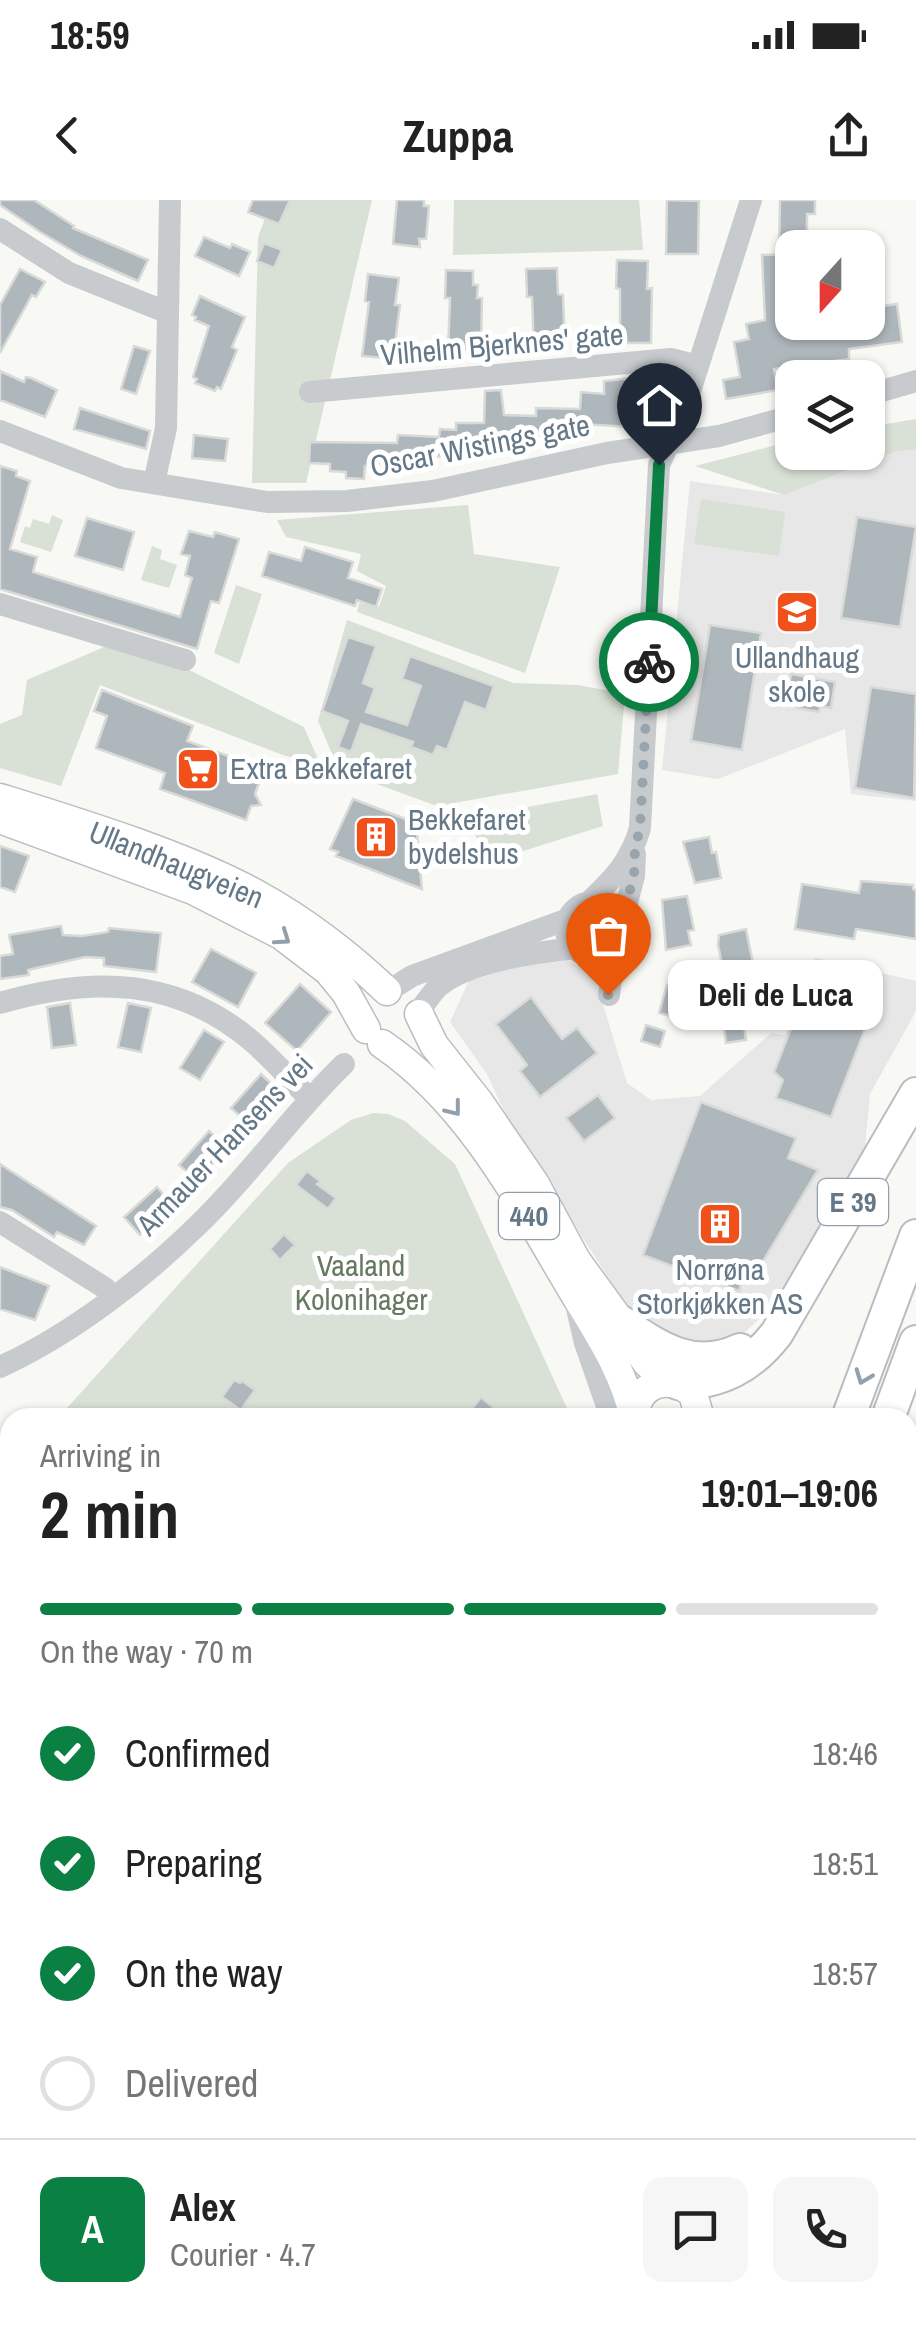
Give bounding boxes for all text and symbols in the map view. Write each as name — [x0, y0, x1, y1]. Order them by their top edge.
text: 18:59 — [50, 10, 130, 61]
text: Zuppa — [403, 105, 513, 166]
icon: back — [40, 108, 95, 163]
icon: share — [821, 108, 876, 163]
north arrow — [775, 230, 885, 340]
map controls — [775, 230, 885, 470]
street label: Vilhelm Bjerknes' gate — [379, 313, 625, 375]
button: layers — [775, 360, 885, 470]
pin — [617, 363, 702, 466]
icon: home — [632, 378, 687, 433]
street label: Oscar Wistings gate — [367, 404, 593, 486]
school or university icon: Ullandhaug skole — [774, 589, 820, 635]
courier — [599, 612, 699, 712]
icon: bike — [622, 635, 677, 690]
place label: Ullandhaug skole — [735, 637, 860, 711]
supermarket icon: Extra Bekkefaret — [175, 746, 221, 792]
place label: Extra Bekkefaret — [230, 748, 412, 788]
place label: Bekkefaret bydelshus — [408, 799, 526, 873]
street label: Ullandhaugveien — [83, 811, 269, 917]
building icon: Bekkefaret bydelshus — [353, 814, 399, 860]
pin — [566, 893, 651, 996]
icon: bag — [581, 908, 636, 963]
one-way arrow — [271, 926, 290, 944]
callout: Deli de Luca — [668, 960, 883, 1030]
text: Deli de Luca — [698, 973, 853, 1016]
street label: Armauer Hansens vei — [127, 1045, 321, 1244]
one-way arrow — [442, 1097, 460, 1115]
road number: E 39 — [818, 1179, 888, 1225]
road number: 440 — [499, 1193, 559, 1239]
building icon: Norrøna Storkjøkken AS — [697, 1201, 743, 1247]
park label: Vaaland Kolonihager — [295, 1245, 428, 1319]
place label: Norrøna Storkjøkken AS — [637, 1249, 803, 1323]
one-way arrow — [854, 1367, 875, 1384]
text: Arriving in — [40, 1434, 161, 1477]
text: 19:01–19:06 — [701, 1468, 878, 1519]
text: 2 min — [40, 1471, 179, 1558]
text: On the way · 70 m — [40, 1630, 253, 1673]
icon: check — [40, 1726, 95, 1781]
text: Confirmed — [125, 1728, 270, 1779]
text: 18:46 — [812, 1732, 878, 1775]
icon: check — [40, 1836, 95, 1891]
text: Preparing — [125, 1838, 262, 1889]
text: 18:51 — [812, 1842, 878, 1885]
icon: check — [40, 1946, 95, 2001]
text: On the way — [125, 1948, 283, 1999]
text: 18:57 — [812, 1952, 878, 1995]
text: Delivered — [125, 2058, 258, 2109]
button: chat — [643, 2177, 748, 2282]
button: phone — [773, 2177, 878, 2282]
text: Alex — [170, 2182, 236, 2233]
text: A — [81, 2204, 104, 2255]
text: Courier · 4.7 — [170, 2233, 316, 2276]

